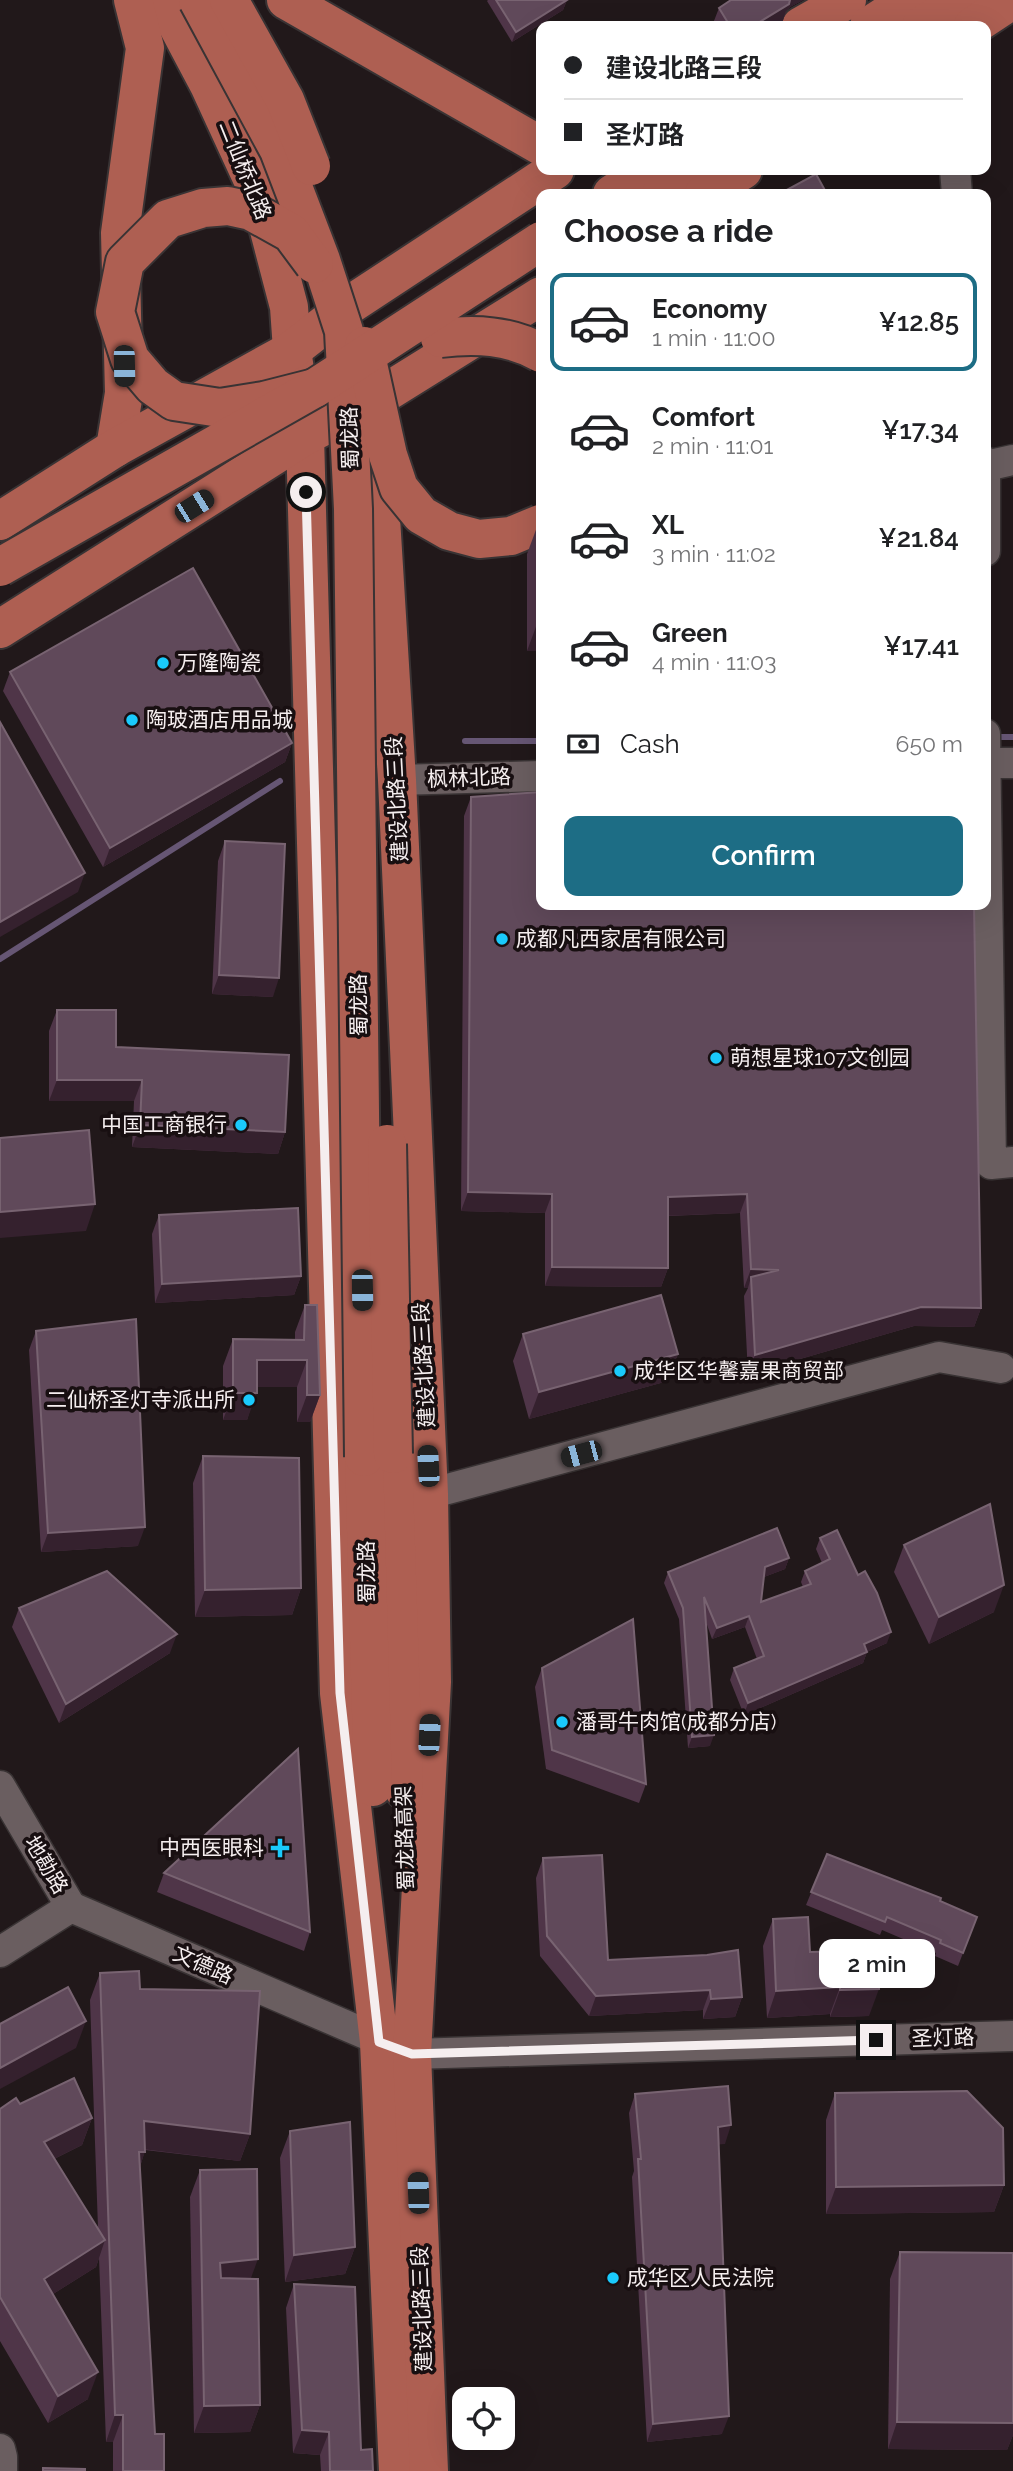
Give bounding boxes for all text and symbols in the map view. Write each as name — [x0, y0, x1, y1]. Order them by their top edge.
text: 建设北路三段 — [606, 53, 762, 83]
street label: 二仙桥北路 — [214, 116, 277, 223]
text: 圣灯路 — [606, 120, 684, 150]
text: Choose a ride — [564, 212, 773, 249]
icon: car — [568, 291, 631, 354]
text: Economy — [652, 294, 767, 324]
text: ¥12.85 — [879, 307, 959, 337]
text: 1 min · 11:00 — [652, 324, 776, 351]
car — [114, 345, 135, 387]
icon: car — [568, 399, 631, 462]
text: Comfort — [652, 402, 755, 432]
street label: 蜀龙路 — [336, 406, 363, 470]
text: ¥17.34 — [881, 415, 959, 445]
text: 2 min · 11:01 — [652, 432, 773, 459]
route start — [290, 476, 322, 508]
car — [171, 486, 218, 526]
icon: car — [568, 507, 631, 570]
text: XL — [652, 510, 684, 540]
text: ¥21.84 — [878, 523, 959, 553]
text: 3 min · 11:02 — [652, 540, 776, 567]
icon: car — [568, 615, 631, 678]
text: Green — [652, 618, 728, 648]
text: ¥17.41 — [883, 631, 959, 661]
text: 4 min · 11:03 — [652, 648, 776, 675]
place label: 万隆陶瓷 — [177, 650, 261, 675]
marker: 万隆陶瓷 — [155, 655, 171, 671]
place label: 陶玻酒店用品城 — [146, 707, 293, 732]
marker: 陶玻酒店用品城 — [124, 712, 140, 728]
icon: cash — [564, 725, 602, 763]
text: Cash — [620, 729, 680, 759]
text: 650 m — [896, 730, 963, 757]
street label: 建设北路三段 — [381, 735, 412, 863]
street label: 枫林北路 — [427, 764, 511, 791]
button: Confirm — [564, 816, 963, 896]
place label: 成都凡西家居有限公司 — [516, 926, 726, 951]
marker: 成都凡西家居有限公司 — [494, 931, 510, 947]
street label: 蜀龙路 — [345, 973, 372, 1037]
place label: 萌想星球107文创园 — [730, 1045, 910, 1070]
marker: 萌想星球107文创园 — [708, 1050, 724, 1066]
place label: 中国工商银行 — [101, 1112, 227, 1137]
marker: 中国工商银行 — [233, 1117, 249, 1133]
car — [352, 1269, 373, 1311]
street label: 建设北路三段 — [408, 1301, 439, 1429]
place label: 成华区华馨嘉果商贸部 — [634, 1358, 844, 1383]
marker: 成华区华馨嘉果商贸部 — [612, 1363, 628, 1379]
place label: 二仙桥圣灯寺派出所 — [46, 1387, 235, 1412]
marker: 二仙桥圣灯寺派出所 — [241, 1392, 257, 1408]
car — [558, 1438, 605, 1470]
car — [417, 1444, 440, 1488]
street label: 蜀龙路 — [353, 1540, 380, 1604]
place label: 潘哥牛肉馆(成都分店) — [576, 1709, 776, 1734]
car — [418, 1713, 441, 1757]
marker: 潘哥牛肉馆(成都分店) — [554, 1714, 570, 1730]
street label: 蜀龙路高架 — [390, 1785, 419, 1891]
street label: 地勘路 — [19, 1831, 73, 1898]
place label: 中西医眼科 — [159, 1835, 264, 1860]
marker: 中西医眼科 — [270, 1838, 290, 1858]
callout: 2 min — [818, 1938, 934, 1988]
street label: 文德路 — [169, 1940, 237, 1989]
text: 2 min — [848, 1950, 906, 1977]
route end — [860, 2024, 892, 2056]
street label: 圣灯路 — [911, 2024, 975, 2051]
car — [407, 2172, 430, 2214]
street label: 建设北路三段 — [407, 2246, 436, 2372]
place label: 成华区人民法院 — [627, 2265, 774, 2290]
marker: 成华区人民法院 — [605, 2270, 621, 2286]
map controls — [452, 2387, 515, 2450]
button: locate — [452, 2387, 515, 2450]

